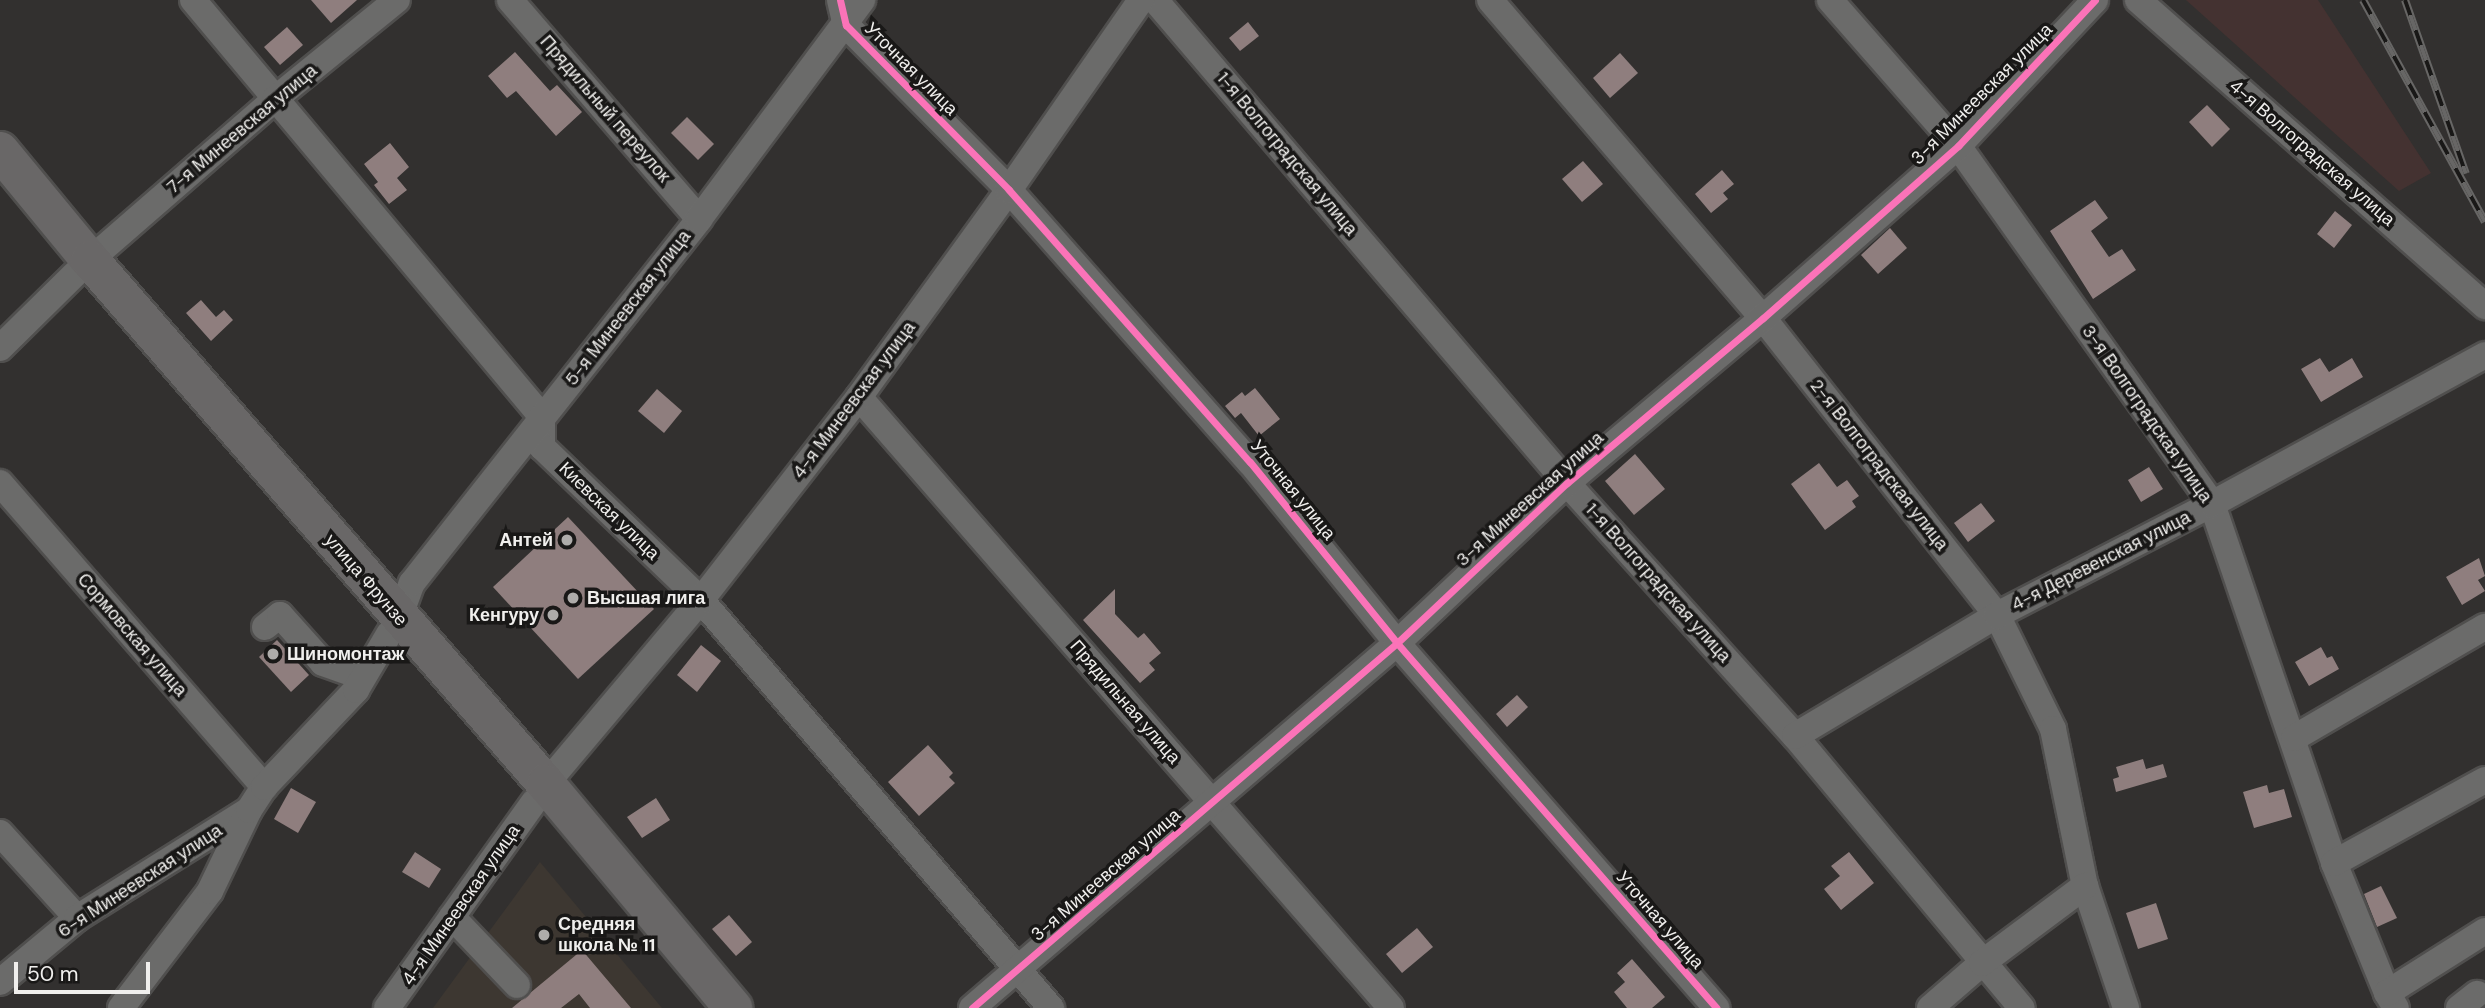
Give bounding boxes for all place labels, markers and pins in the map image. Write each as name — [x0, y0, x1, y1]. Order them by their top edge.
place label: Антей — [499, 529, 553, 551]
marker: Антей — [559, 532, 575, 548]
place label: Высшая лига — [587, 587, 705, 609]
marker: Высшая лига — [565, 590, 581, 606]
place label: Кенгуру — [469, 604, 539, 626]
marker: Кенгуру — [545, 607, 561, 623]
place label: Шиномонтаж — [287, 643, 404, 665]
marker: Шиномонтаж — [265, 646, 281, 662]
place label: Средняя школа № 11 — [558, 914, 655, 956]
marker: Средняя школа № 11 — [536, 927, 552, 943]

